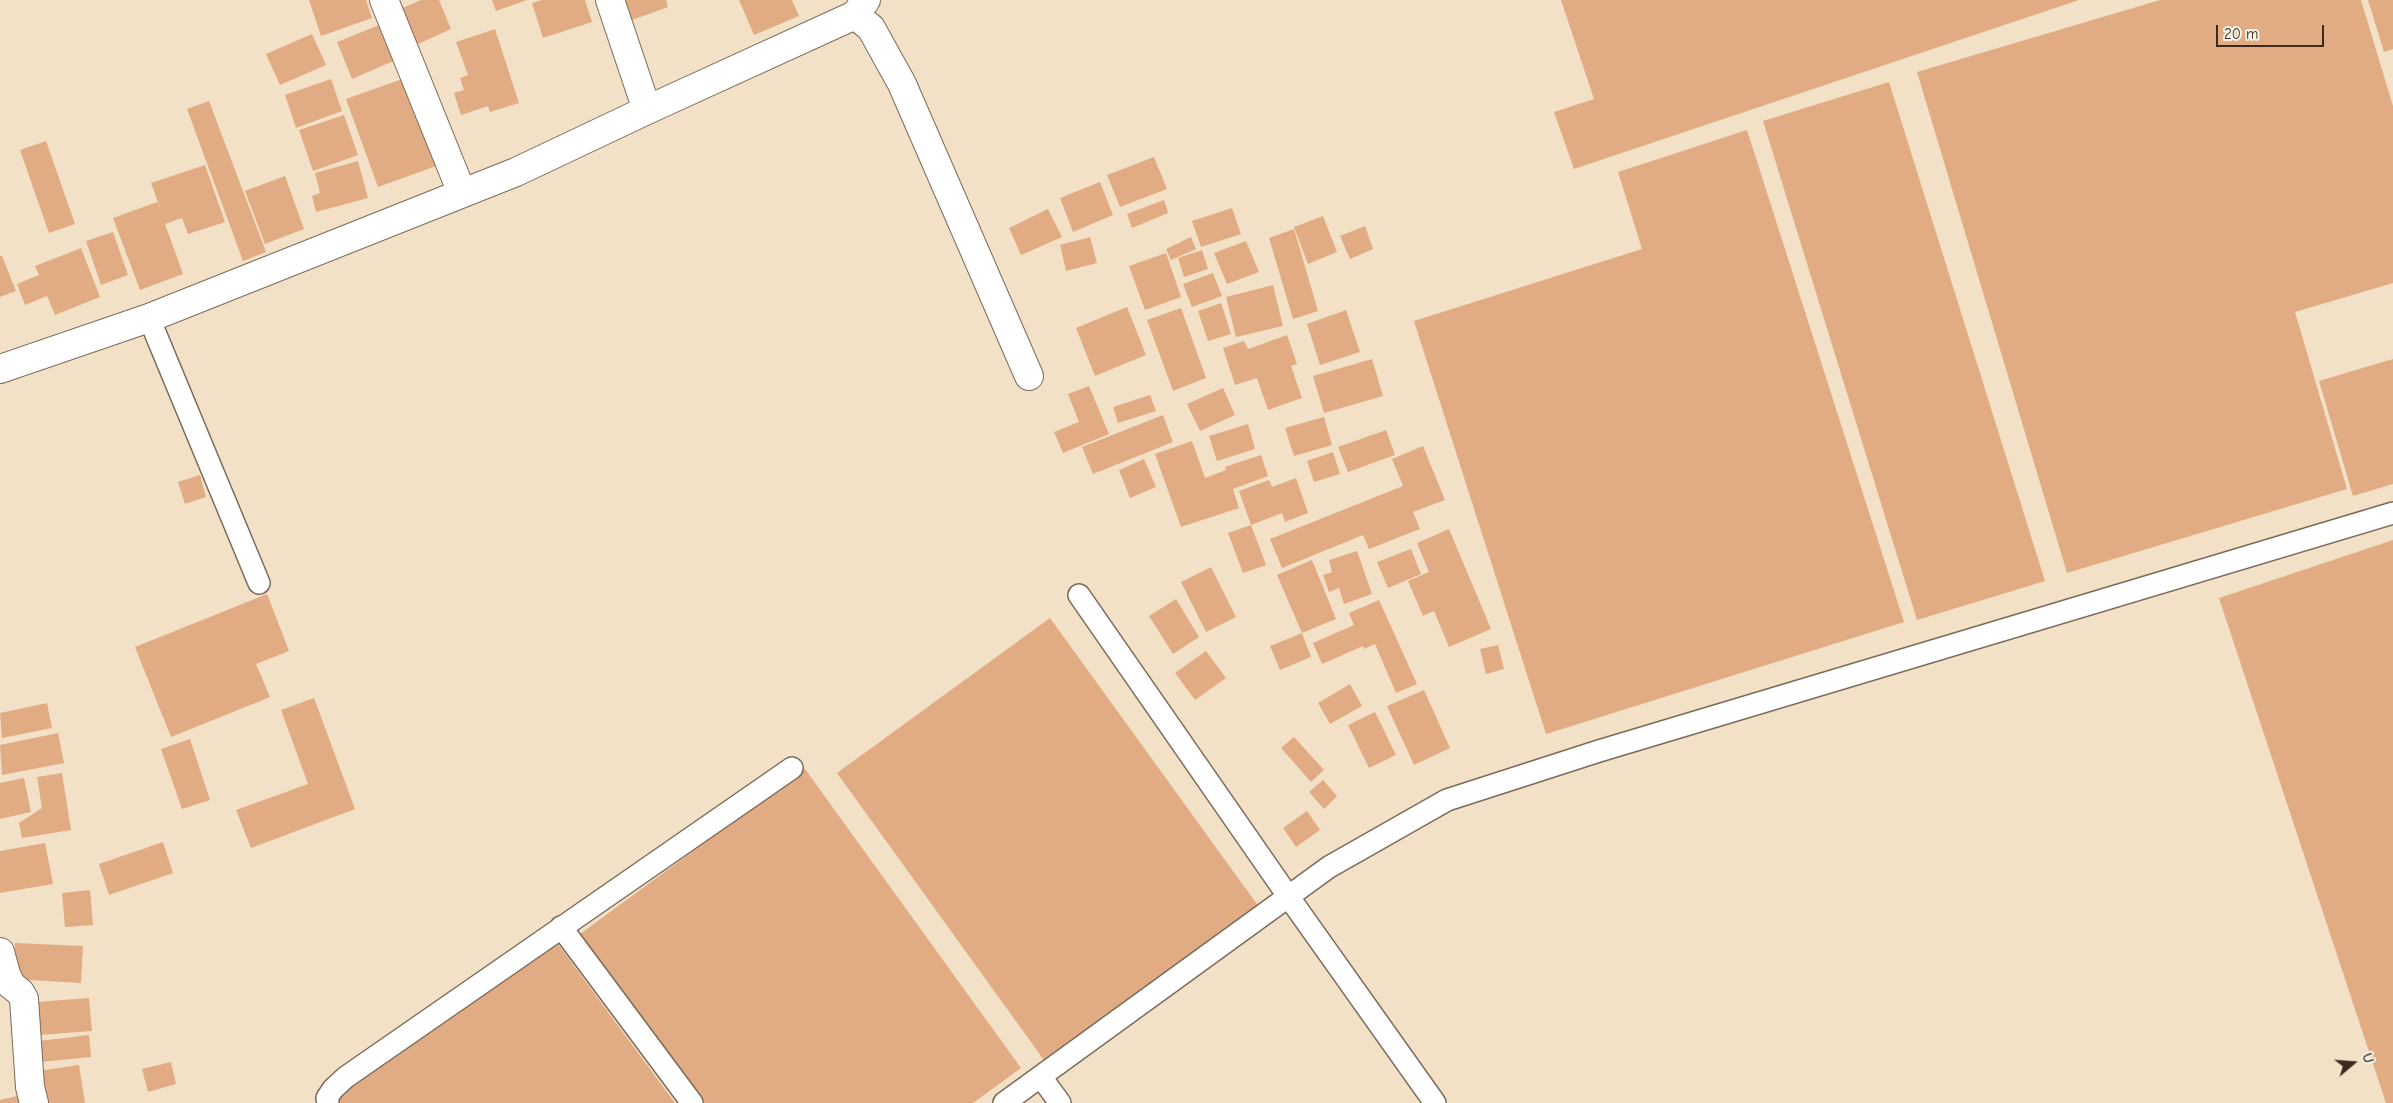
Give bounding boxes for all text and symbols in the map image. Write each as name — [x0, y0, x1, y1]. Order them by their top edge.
scale bar — [2218, 15, 2326, 47]
text: 20 m — [2224, 25, 2258, 43]
north arrow — [2328, 1038, 2378, 1088]
text: U — [2358, 1051, 2377, 1065]

